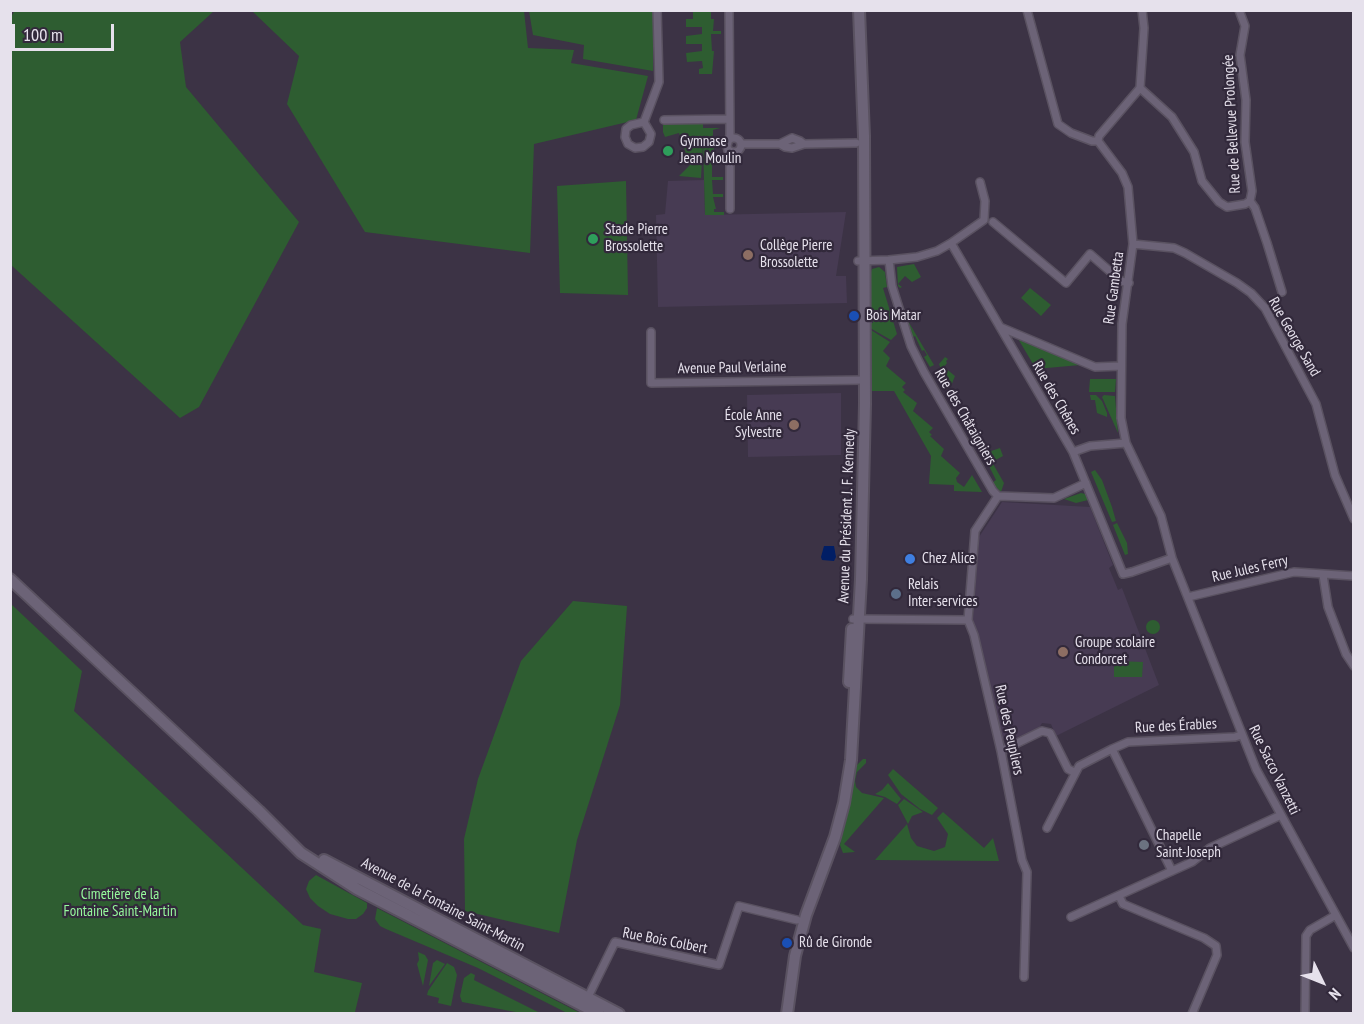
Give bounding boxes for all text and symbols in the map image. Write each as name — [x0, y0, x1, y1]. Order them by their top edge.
scale bar — [15, 12, 117, 50]
text: 100 m — [23, 23, 63, 46]
street label: Rue de Bellevue Prolongée — [1219, 54, 1245, 194]
place label: Gymnase Jean Moulin — [680, 133, 741, 168]
marker: Gymnase Jean Moulin — [661, 144, 675, 158]
place label: Stade Pierre Brossolette — [605, 221, 668, 256]
marker: Stade Pierre Brossolette — [586, 232, 600, 246]
place label: Collège Pierre Brossolette — [760, 237, 832, 272]
marker: Collège Pierre Brossolette — [741, 248, 755, 262]
street label: Rue Gambetta — [1100, 251, 1128, 325]
street label: Rue George Sand — [1264, 294, 1324, 380]
place label: Bois Matar — [866, 307, 921, 325]
marker: Bois Matar — [847, 309, 861, 323]
street label: Avenue Paul Verlaine — [677, 358, 787, 378]
street label: Rue des Chênes — [1028, 358, 1084, 438]
street label: Rue des Châtaigniers — [930, 365, 1000, 469]
place label: École Anne Sylvestre — [725, 407, 782, 442]
marker: École Anne Sylvestre — [787, 418, 801, 432]
street label: Avenue du Président J. F. Kennedy — [835, 428, 859, 604]
place label: Chez Alice — [922, 550, 975, 568]
marker: Chez Alice — [903, 552, 917, 566]
street label: Rue Jules Ferry — [1210, 552, 1290, 586]
place label: Relais Inter-services — [908, 576, 978, 611]
marker: Relais Inter-services — [889, 587, 903, 601]
place label: Groupe scolaire Condorcet — [1075, 634, 1155, 669]
marker: Groupe scolaire Condorcet — [1056, 645, 1070, 659]
street label: Rue des Peupliers — [991, 683, 1027, 777]
street label: Rue des Érables — [1135, 715, 1217, 737]
street label: Rue Sacco Vanzetti — [1245, 722, 1303, 818]
place label: Chapelle Saint-Joseph — [1156, 827, 1221, 862]
marker: Chapelle Saint-Joseph — [1137, 838, 1151, 852]
street label: Avenue de la Fontaine Saint-Martin — [358, 854, 528, 956]
park label: Cimetière de la Fontaine Saint-Martin — [64, 886, 176, 921]
street label: Rue Bois Colbert — [621, 924, 709, 958]
place label: Rû de Gironde — [799, 934, 872, 952]
marker: Rû de Gironde — [780, 936, 794, 950]
north arrow — [1292, 952, 1352, 1012]
text: N — [1325, 984, 1345, 1004]

